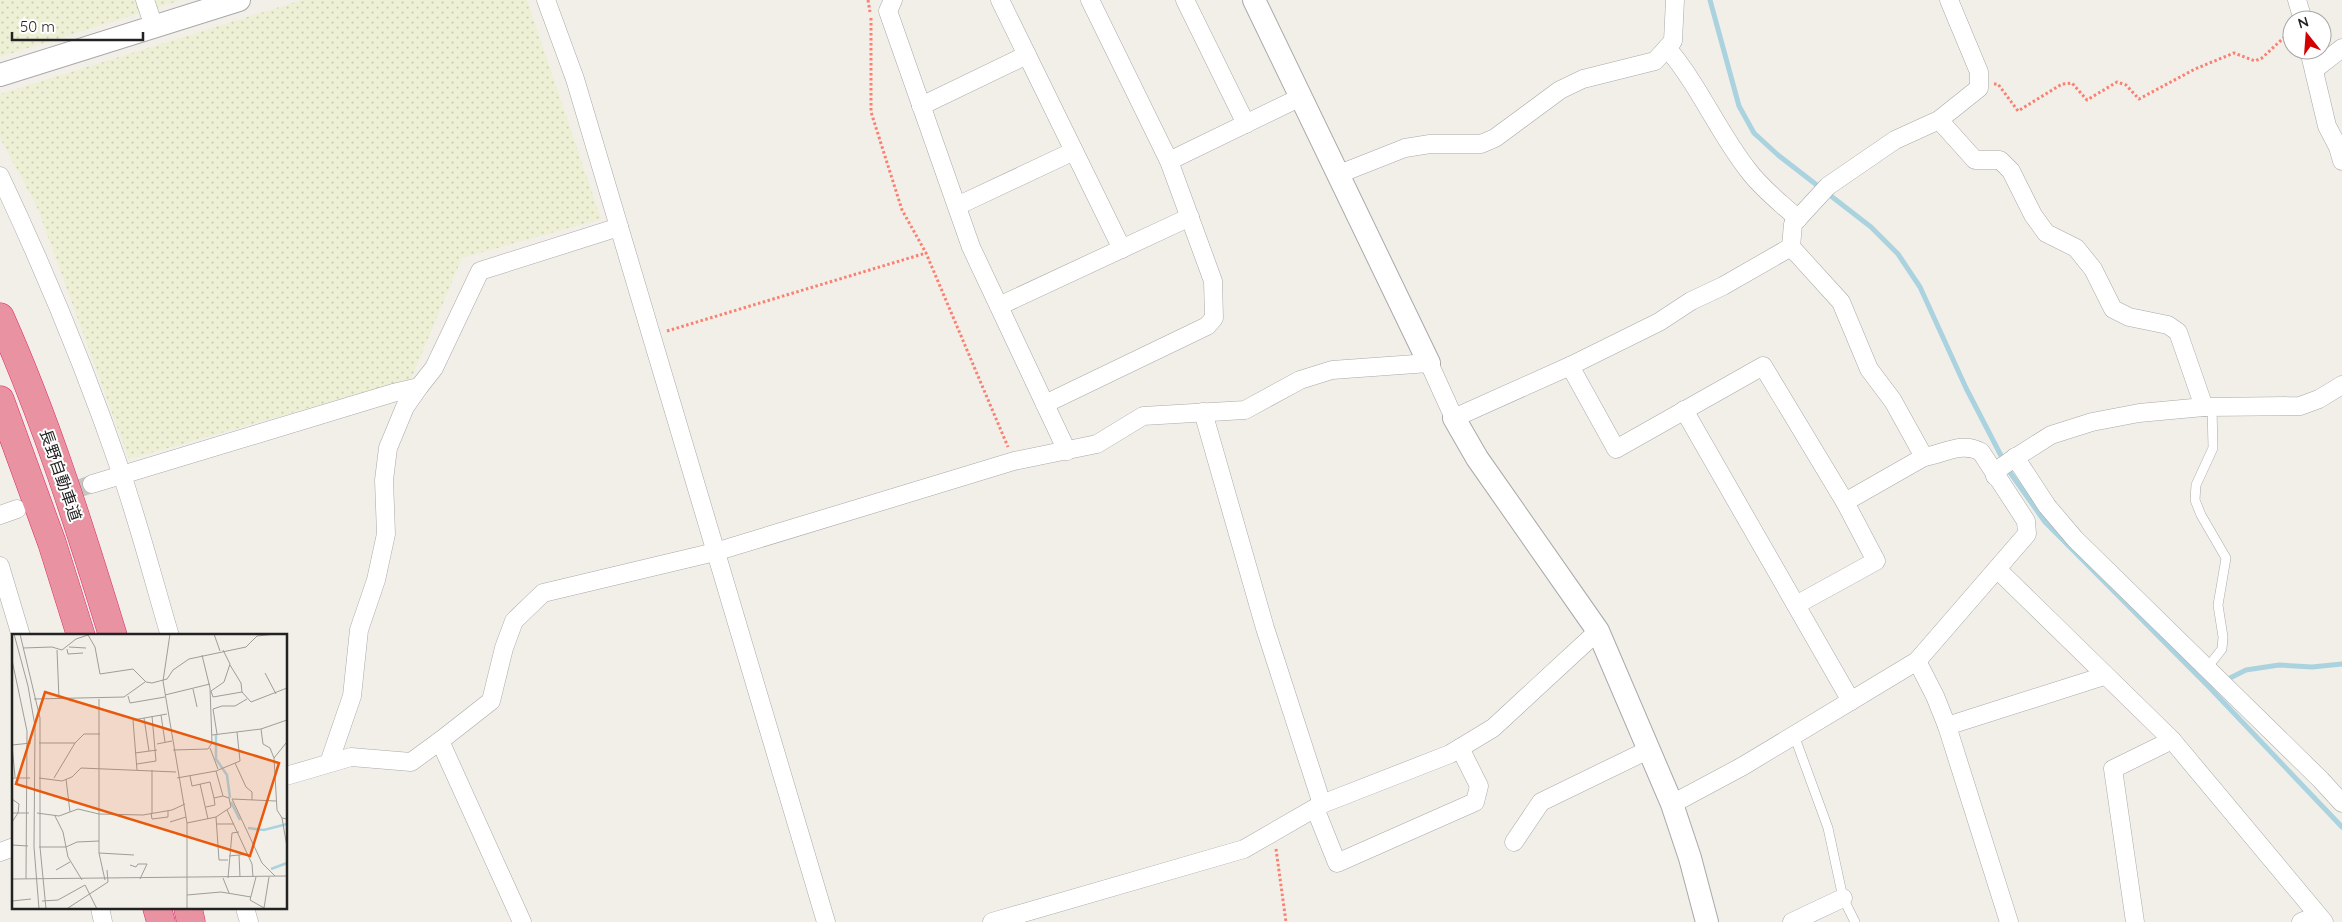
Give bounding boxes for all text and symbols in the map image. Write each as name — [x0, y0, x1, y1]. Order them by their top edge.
scale bar — [12, 10, 144, 42]
north arrow — [2282, 10, 2332, 60]
text: N — [2296, 12, 2311, 33]
text: 50 m — [20, 17, 55, 36]
street label: 長野自動車道 — [36, 426, 86, 524]
inset map — [12, 634, 288, 910]

